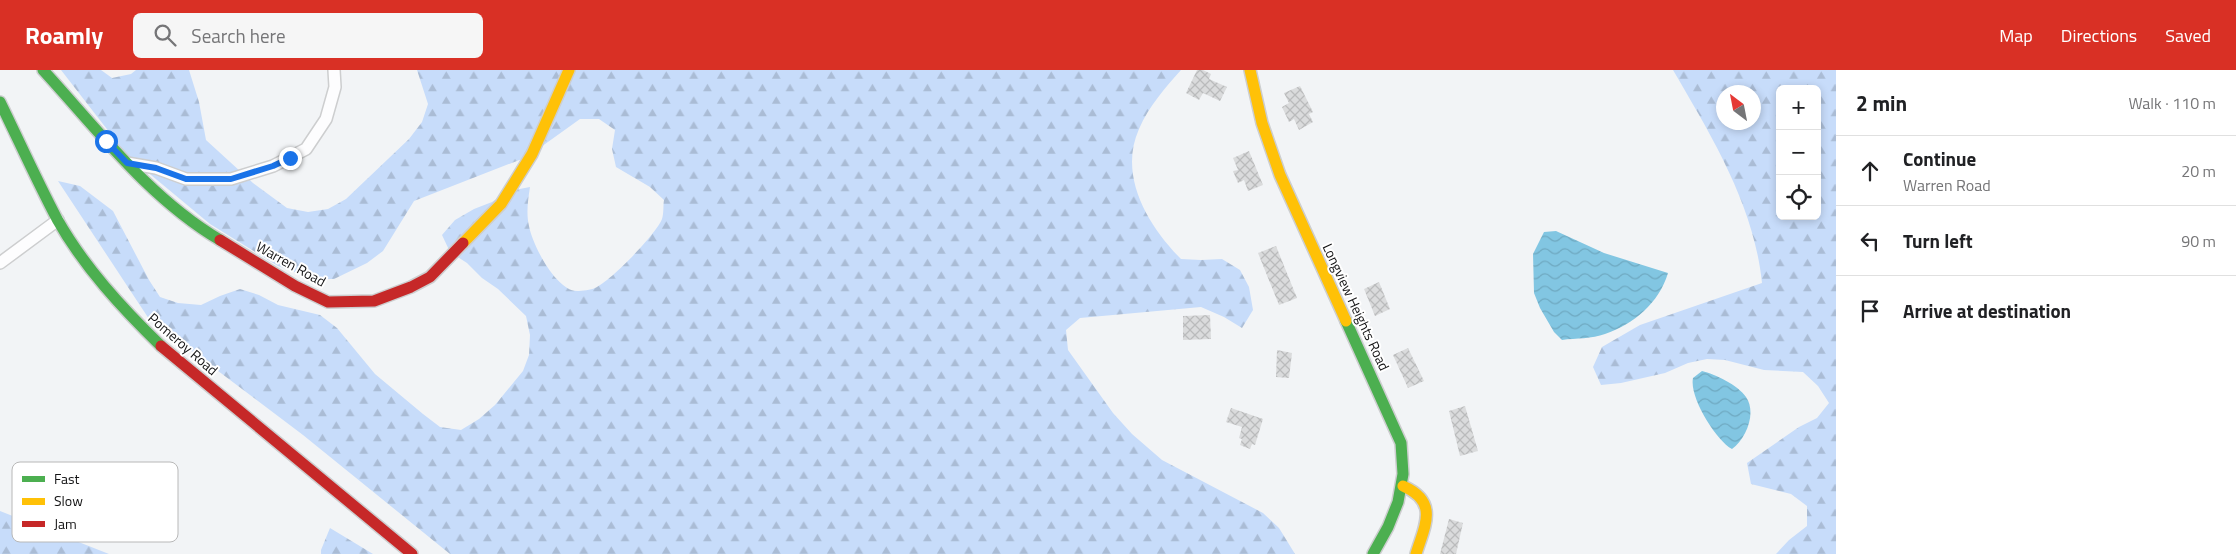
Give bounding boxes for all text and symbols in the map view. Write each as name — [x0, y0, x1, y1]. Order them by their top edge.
search box — [133, 13, 483, 58]
text: Roamly — [25, 17, 103, 53]
icon: search — [151, 21, 179, 49]
text: Search here — [191, 21, 286, 50]
text: Map — [1999, 22, 2033, 49]
text: Directions — [2061, 22, 2137, 49]
text: Saved — [2165, 22, 2211, 49]
north arrow — [1716, 85, 1761, 130]
map controls — [1776, 85, 1821, 220]
button: + — [1776, 85, 1821, 130]
text: 2 min — [1856, 87, 1907, 119]
text: Walk · 110 m — [2128, 91, 2216, 115]
route start — [95, 130, 118, 153]
button: − — [1776, 130, 1821, 175]
text: Continue — [1903, 144, 1976, 173]
route end — [279, 147, 302, 170]
icon: ahead — [1856, 157, 1884, 185]
text: 20 m — [2181, 159, 2216, 183]
text: Warren Road — [1903, 173, 1991, 197]
button: locate — [1776, 175, 1821, 220]
text: Turn left — [1903, 226, 1973, 255]
icon: left — [1856, 227, 1884, 255]
text: 90 m — [2181, 229, 2216, 253]
street label: Warren Road — [253, 236, 330, 291]
street label: Longview Heights Road — [1318, 240, 1395, 374]
text: Arrive at destination — [1903, 296, 2071, 325]
icon: arrive — [1856, 297, 1884, 325]
street label: Pomeroy Road — [144, 307, 223, 380]
legend — [12, 462, 178, 542]
text: Fast — [54, 468, 79, 489]
text: Slow — [54, 490, 83, 511]
text: Jam — [54, 513, 77, 534]

